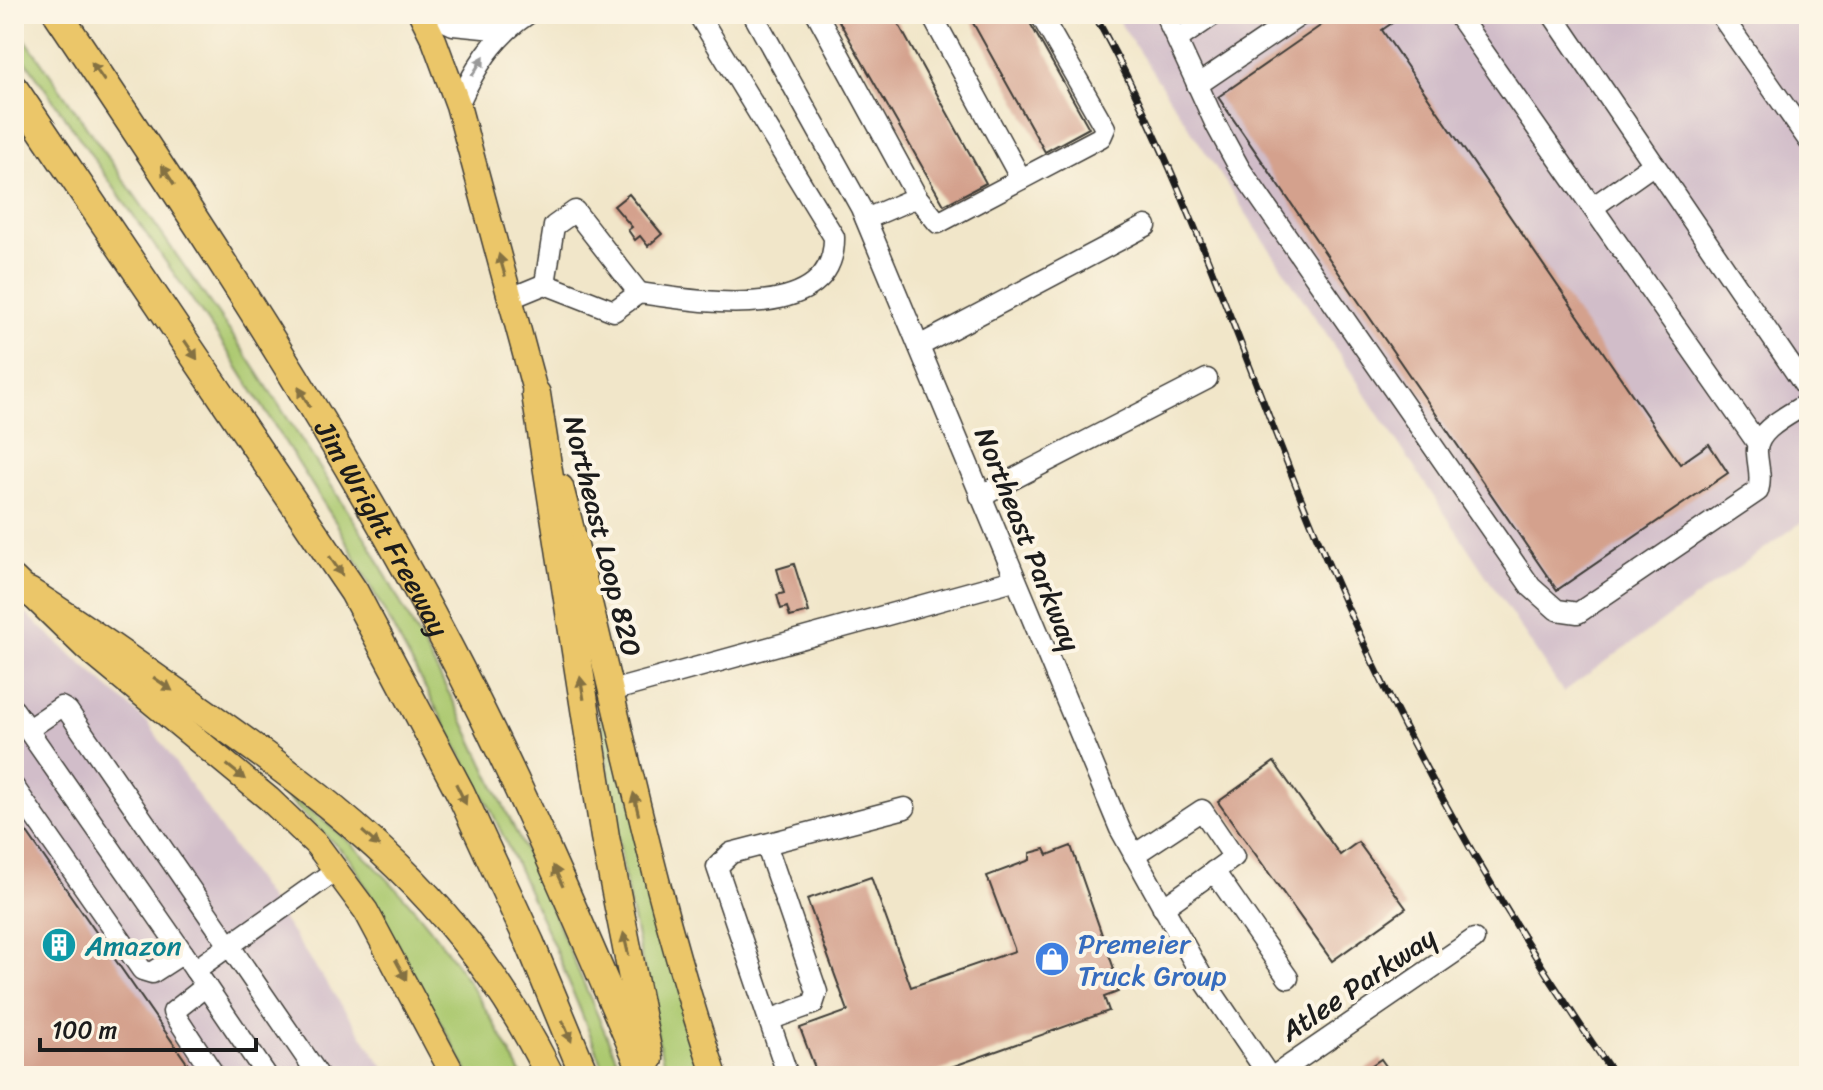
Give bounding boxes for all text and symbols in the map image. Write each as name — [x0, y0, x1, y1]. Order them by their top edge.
one-way arrow — [471, 55, 485, 77]
one-way arrow — [91, 61, 106, 82]
one-way arrow — [161, 165, 176, 186]
one-way arrow — [495, 252, 507, 277]
one-way arrow — [183, 339, 198, 361]
one-way arrow — [297, 386, 311, 408]
street label: Jim Wright Freeway — [300, 410, 463, 646]
street label: Northeast Loop 820 — [549, 410, 656, 662]
street label: Northeast Parkway — [960, 420, 1095, 659]
one-way arrow — [328, 555, 343, 576]
one-way arrow — [575, 675, 587, 700]
one-way arrow — [152, 676, 173, 691]
one-way arrow — [225, 763, 245, 780]
one-way arrow — [454, 782, 468, 805]
one-way arrow — [629, 791, 642, 816]
one-way arrow — [362, 829, 381, 847]
one-way arrow — [551, 864, 565, 888]
street label: Atlee Parkway — [1269, 913, 1447, 1056]
place label: Premeier Truck Group — [1078, 919, 1227, 1000]
place label: Amazon — [84, 921, 182, 970]
building icon: Amazon — [40, 926, 78, 964]
one-way arrow — [620, 932, 632, 957]
shop icon: Premeier Truck Group — [1033, 940, 1071, 978]
one-way arrow — [393, 959, 407, 981]
scale bar — [40, 1002, 256, 1052]
text: 100 m — [52, 1009, 117, 1051]
one-way arrow — [560, 1019, 573, 1043]

